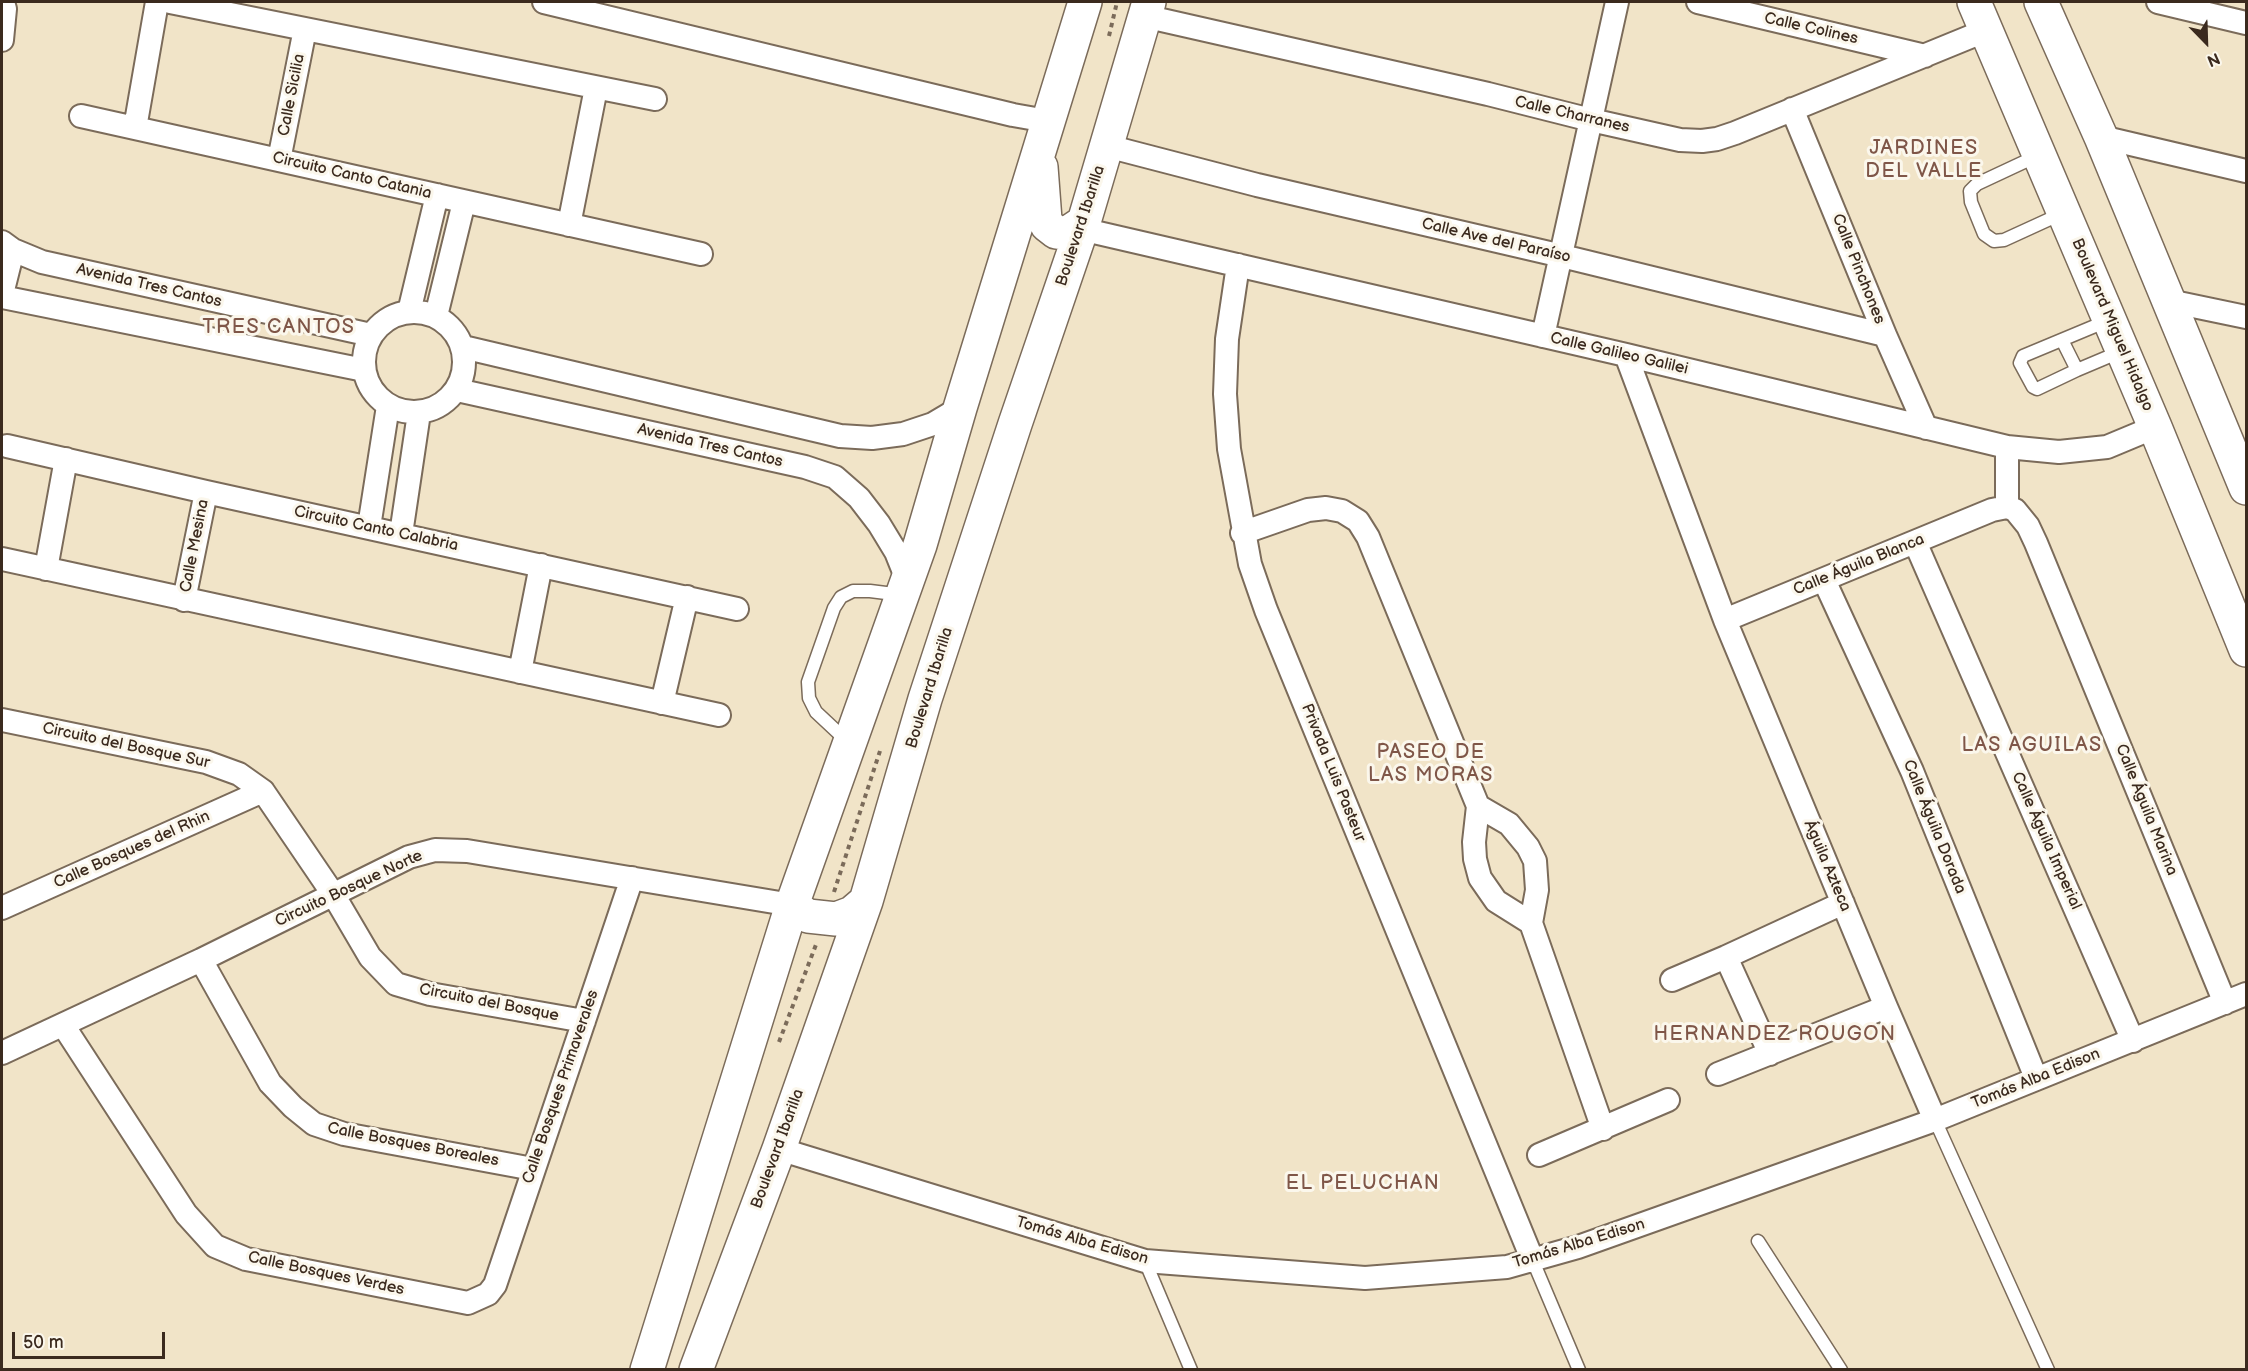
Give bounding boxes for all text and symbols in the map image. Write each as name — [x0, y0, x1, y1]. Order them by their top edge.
street label: Calle Colines — [1762, 9, 1860, 49]
north arrow — [2176, 12, 2236, 72]
text: N — [2204, 48, 2222, 70]
street label: Calle Sicilia — [275, 52, 309, 138]
street label: Calle Charranes — [1513, 92, 1631, 138]
district label: JARDINES DEL VALLE — [1865, 137, 1983, 184]
street label: Circuito Canto Catania — [271, 148, 433, 204]
street label: Boulevard Ibarilla — [1052, 163, 1110, 289]
street label: Calle Pinchones — [1827, 211, 1889, 327]
street label: Calle Ave del Paraíso — [1420, 215, 1572, 267]
street label: Boulevard Miguel Hidalgo — [2067, 236, 2157, 414]
street label: Avenida Tres Cantos — [74, 260, 224, 312]
district label: TRES CANTOS — [203, 316, 355, 340]
street label: Calle Galileo Galilei — [1548, 329, 1690, 379]
street label: Avenida Tres Cantos — [635, 420, 785, 472]
street label: Calle Mesina — [177, 498, 213, 594]
street label: Circuito Canto Calabria — [292, 502, 460, 556]
street label: Calle Águila Blanca — [1791, 530, 1927, 600]
street label: Boulevard Ibarilla — [902, 625, 958, 751]
street label: Privada Luis Pasteur — [1297, 701, 1369, 845]
street label: Circuito del Bosque Sur — [41, 719, 211, 773]
district label: LAS AGUILAS — [1961, 734, 2103, 758]
district label: PASEO DE LAS MORAS — [1368, 741, 1494, 788]
street label: Calle Águila Marina — [2111, 741, 2181, 879]
street label: Calle Águila Dorada — [1898, 757, 1970, 897]
street label: Calle Águila Imperial — [2007, 769, 2085, 913]
street label: Calle Bosques del Rhin — [51, 807, 213, 893]
street label: Águila Azteca — [1799, 818, 1855, 914]
street label: Circuito Bosque Norte — [272, 846, 426, 932]
street label: Circuito del Bosque — [418, 980, 560, 1026]
street label: Calle Bosques Primaverales — [519, 988, 603, 1186]
district label: HERNANDEZ ROUGON — [1653, 1023, 1897, 1047]
street label: Tomás Alba Edison — [1969, 1044, 2103, 1114]
street label: Boulevard Ibarilla — [747, 1087, 809, 1211]
street label: Calle Bosques Boreales — [326, 1119, 500, 1171]
district label: EL PELUCHAN — [1286, 1172, 1440, 1196]
street label: Tomás Alba Edison — [1014, 1213, 1150, 1269]
street label: Tomás Alba Edison — [1511, 1215, 1647, 1273]
street label: Calle Bosques Verdes — [246, 1248, 406, 1300]
scale bar — [15, 1320, 168, 1358]
text: 50 m — [23, 1332, 64, 1353]

